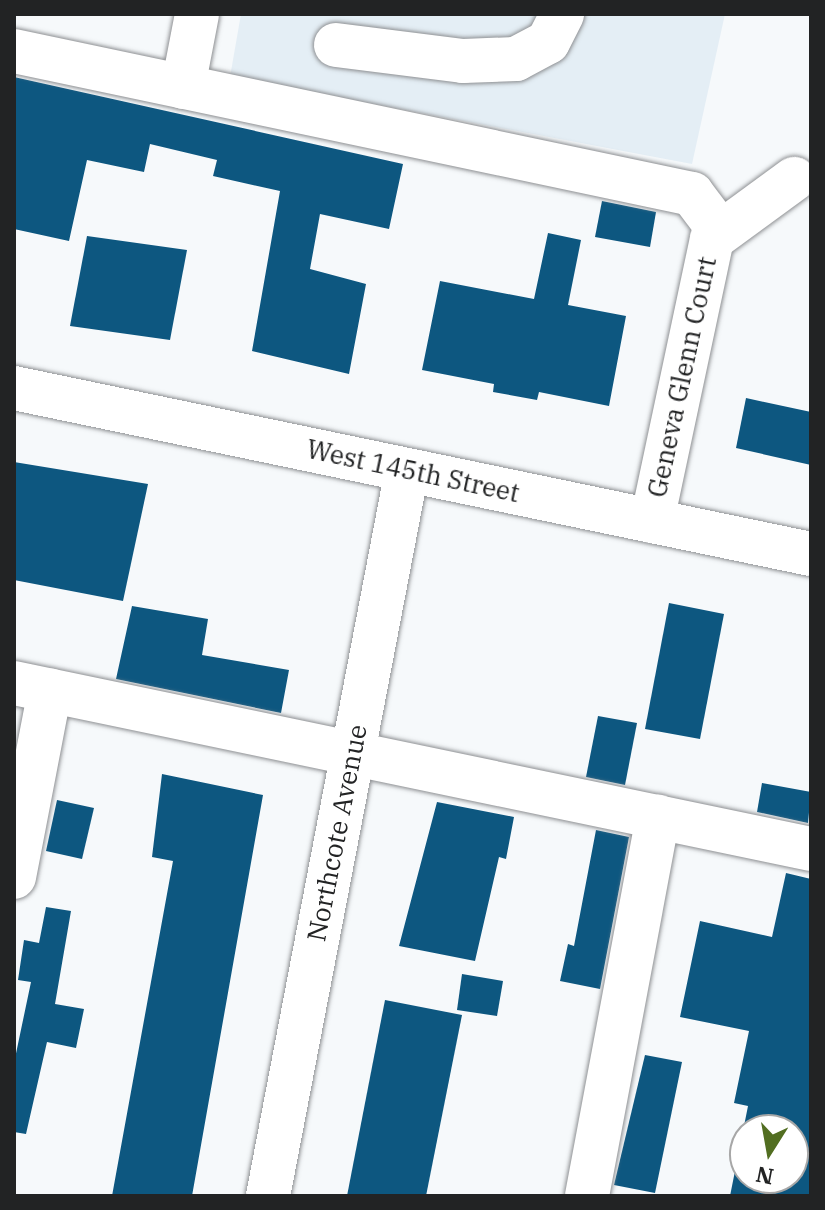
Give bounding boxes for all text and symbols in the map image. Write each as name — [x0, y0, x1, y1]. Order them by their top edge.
street label: Geneva Glenn Court — [641, 254, 723, 500]
street label: West 145th Street — [304, 433, 522, 509]
street label: Northcote Avenue — [301, 722, 373, 944]
north arrow — [729, 1114, 809, 1194]
text: N — [753, 1160, 776, 1192]

